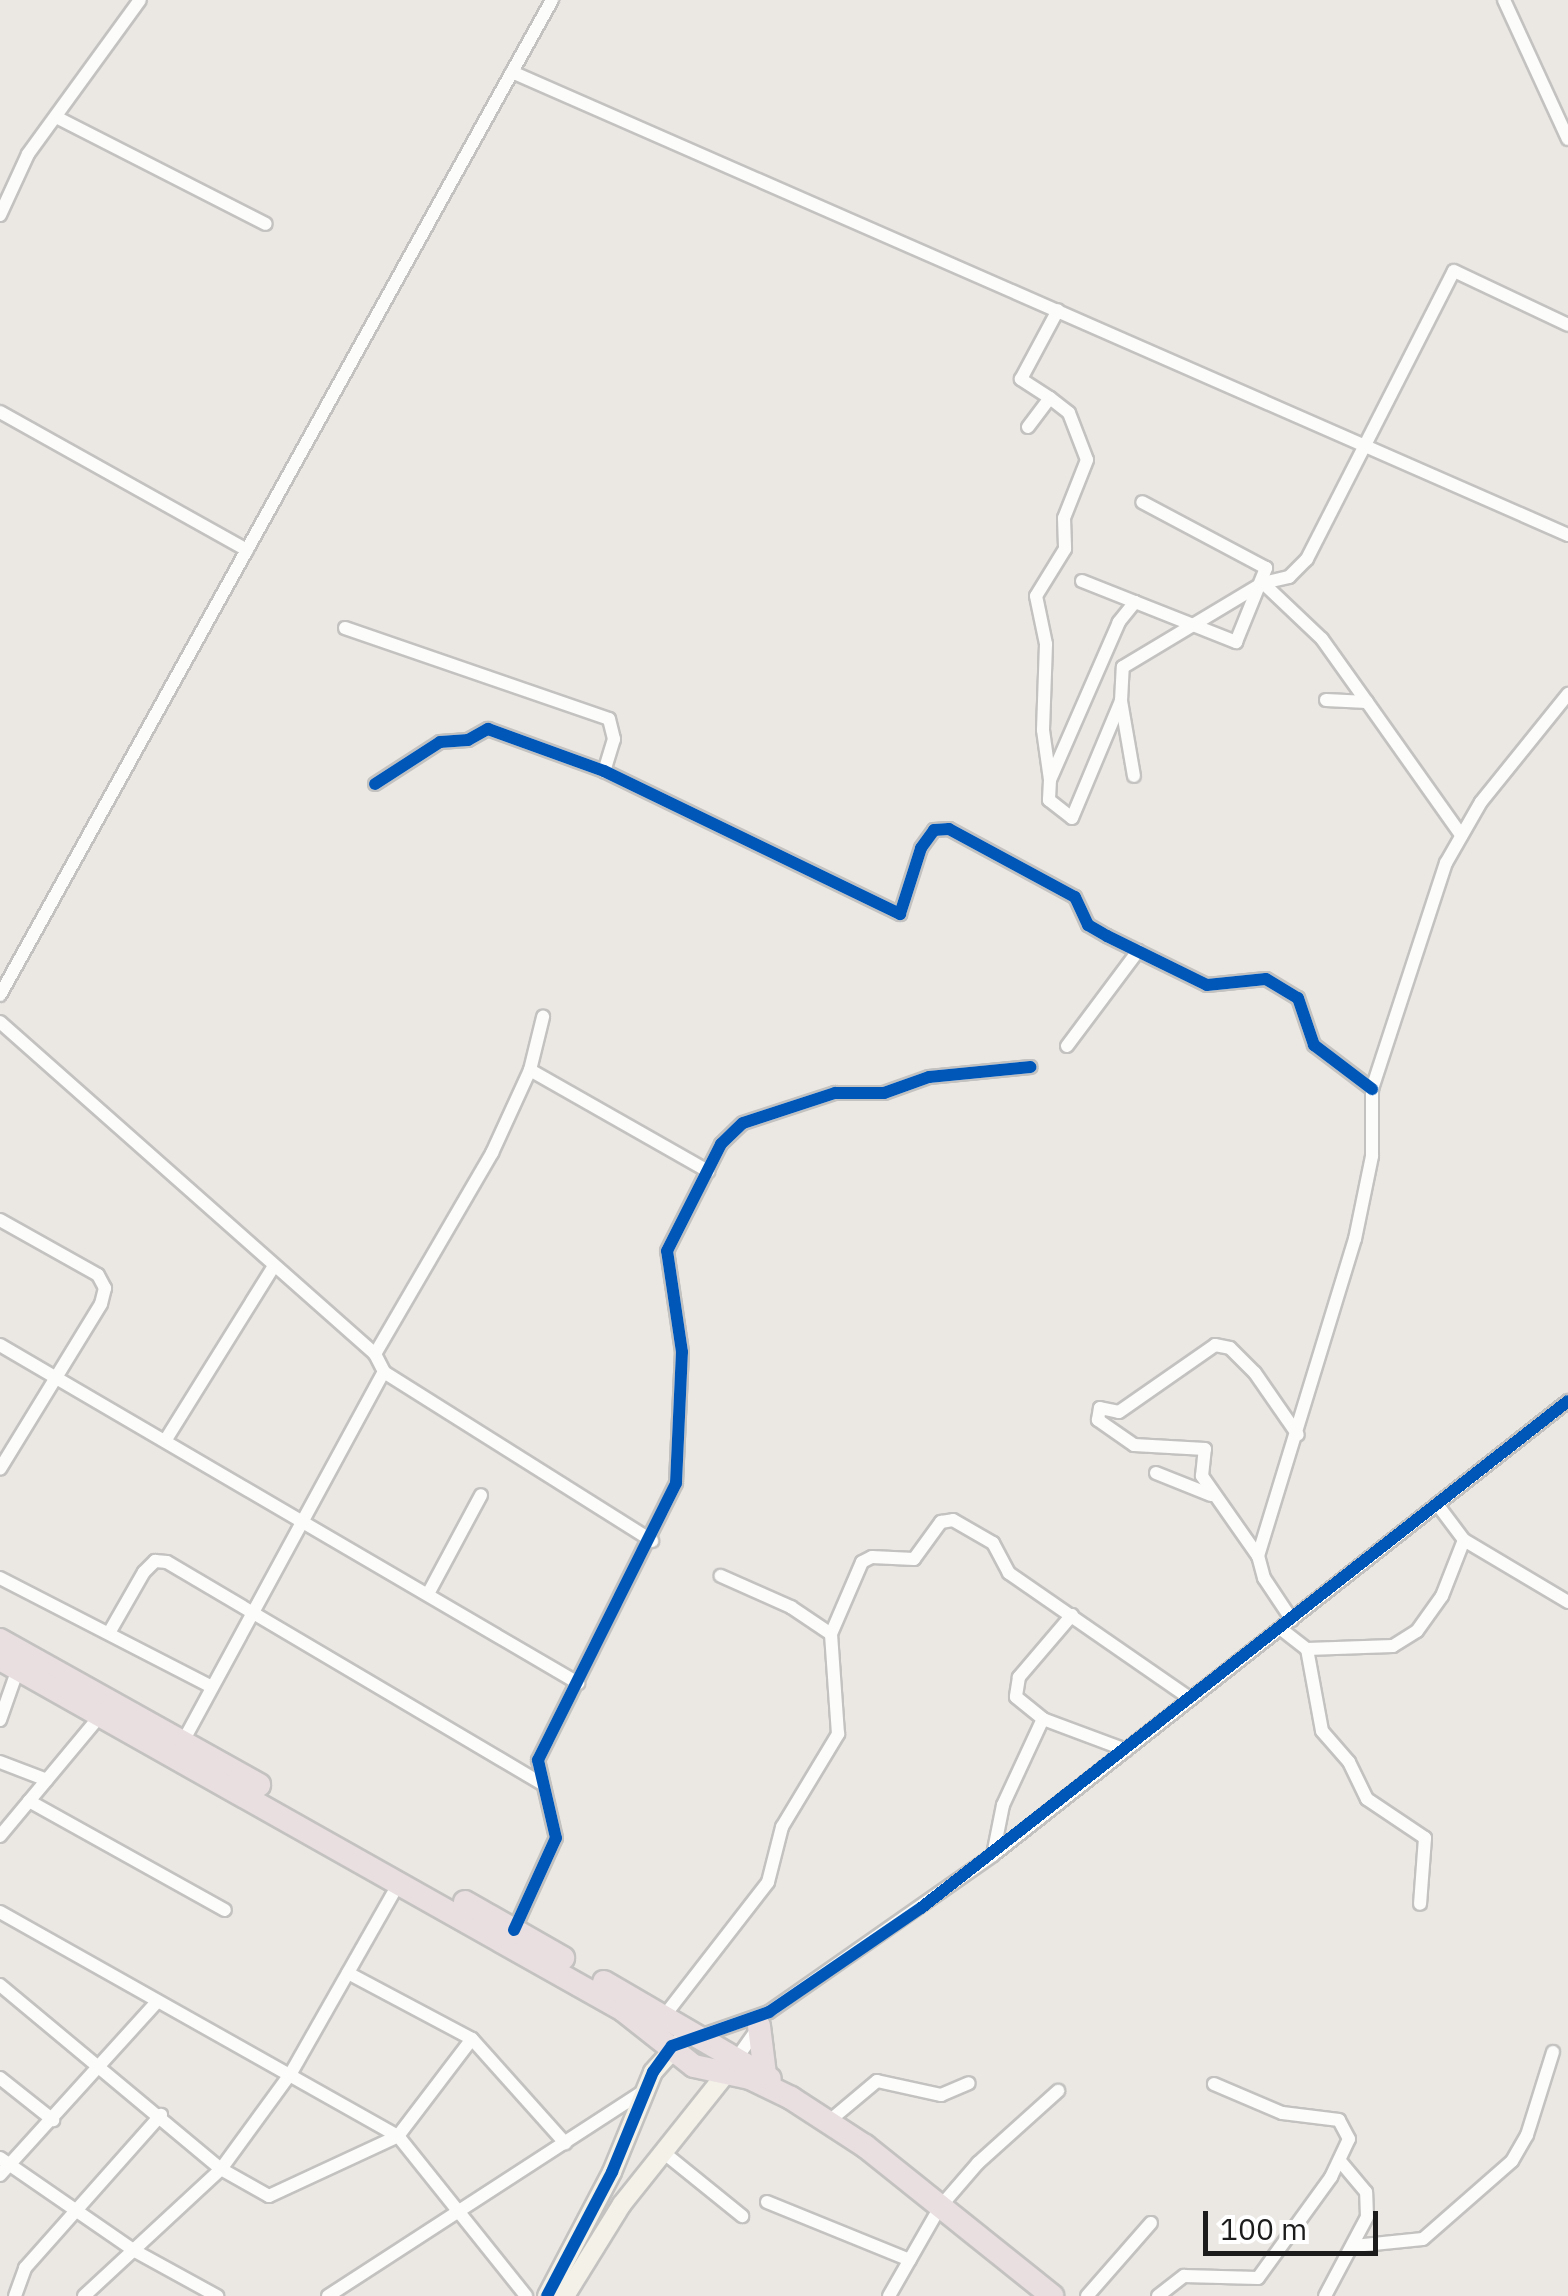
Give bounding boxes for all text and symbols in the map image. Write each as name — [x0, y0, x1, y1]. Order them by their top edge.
scale bar — [1208, 2191, 1383, 2253]
text: 100 m — [1220, 2209, 1307, 2248]

